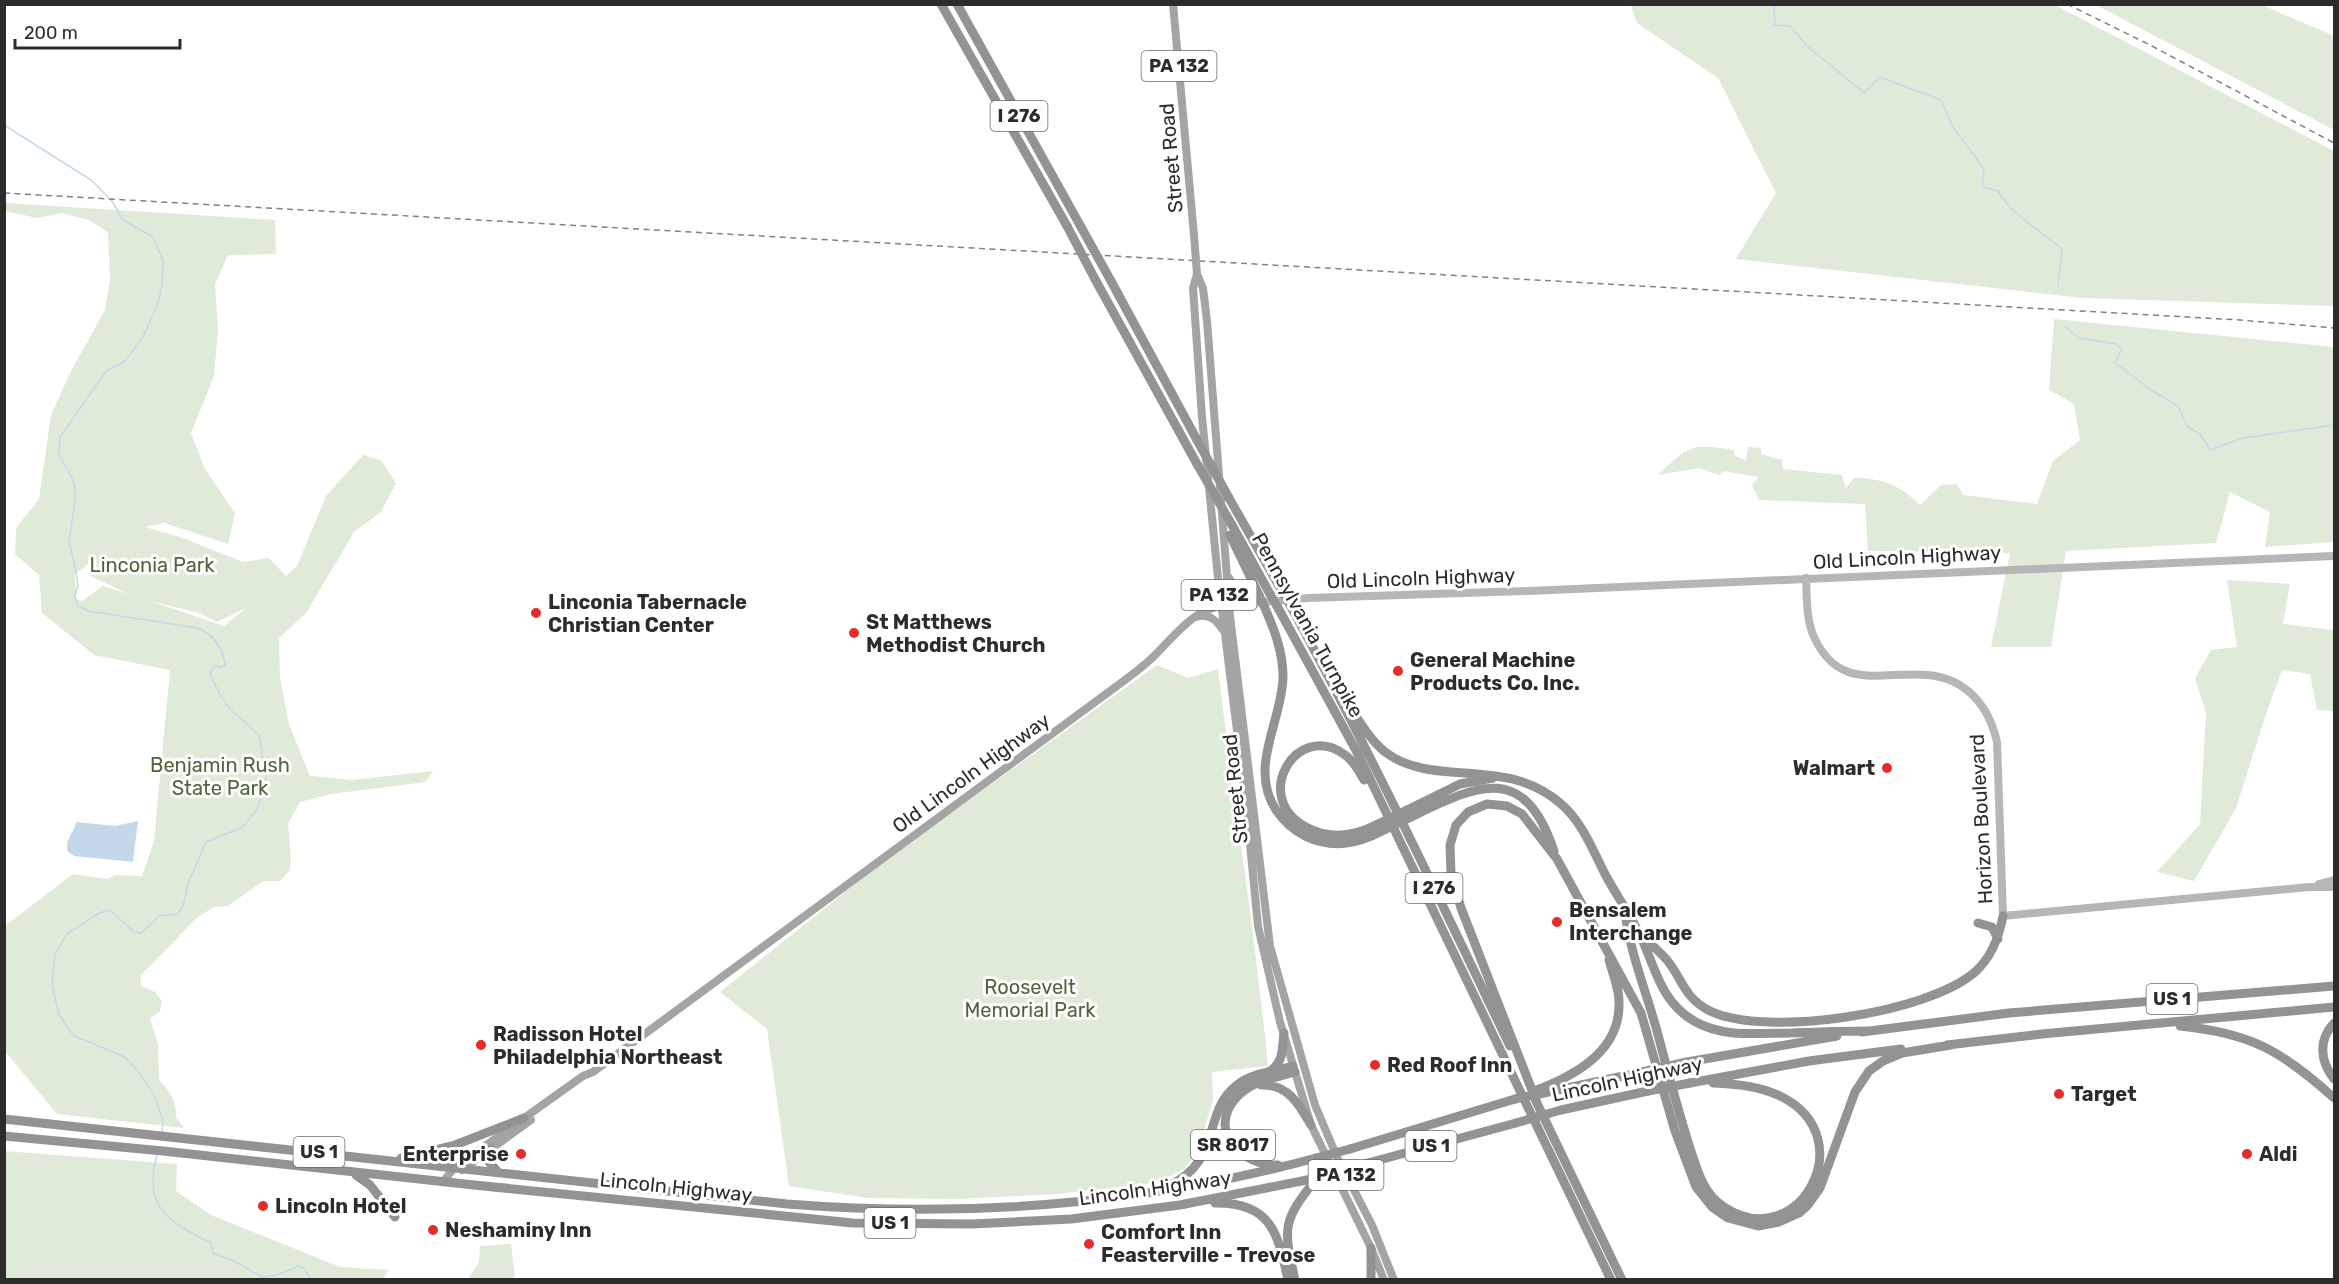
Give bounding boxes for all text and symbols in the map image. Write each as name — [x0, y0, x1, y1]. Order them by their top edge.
scale bar — [15, 12, 180, 50]
text: 200 m — [24, 22, 78, 44]
road number: PA 132 — [1142, 51, 1216, 81]
road number: I 276 — [990, 101, 1048, 131]
street label: Street Road — [1154, 102, 1188, 214]
street label: Pennsylvania Turnpike — [1247, 528, 1369, 722]
street label: Old Lincoln Highway — [1812, 540, 2002, 574]
park label: Linconia Park — [89, 553, 215, 577]
street label: Old Lincoln Highway — [1326, 563, 1516, 593]
road number: PA 132 — [1182, 580, 1256, 610]
place label: Linconia Tabernacle Christian Center — [548, 590, 747, 637]
marker: Linconia Tabernacle Christian Center — [529, 606, 543, 620]
place label: St Matthews Methodist Church — [866, 610, 1046, 657]
marker: St Matthews Methodist Church — [847, 626, 861, 640]
place label: General Machine Products Co. Inc. — [1410, 648, 1580, 695]
marker: General Machine Products Co. Inc. — [1391, 664, 1405, 678]
street label: Old Lincoln Highway — [888, 708, 1054, 838]
street label: Street Road — [1217, 733, 1253, 845]
street label: Horizon Boulevard — [1965, 733, 1997, 905]
park label: Benjamin Rush State Park — [150, 753, 290, 800]
place label: Walmart — [1793, 756, 1875, 780]
marker: Walmart — [1880, 761, 1894, 775]
road number: I 276 — [1406, 873, 1462, 903]
place label: Bensalem Interchange — [1569, 898, 1693, 945]
marker: Bensalem Interchange — [1550, 915, 1564, 929]
park label: Roosevelt Memorial Park — [964, 975, 1096, 1022]
road number: US 1 — [2146, 984, 2198, 1014]
place label: Radisson Hotel Philadelphia Northeast — [493, 1022, 722, 1069]
marker: Radisson Hotel Philadelphia Northeast — [474, 1038, 488, 1052]
street label: Lincoln Highway — [1550, 1051, 1704, 1107]
place label: Red Roof Inn — [1387, 1053, 1512, 1077]
marker: Red Roof Inn — [1368, 1058, 1382, 1072]
place label: Target — [2071, 1082, 2137, 1106]
marker: Target — [2052, 1087, 2066, 1101]
road number: SR 8017 — [1191, 1130, 1275, 1160]
road number: US 1 — [1406, 1131, 1456, 1161]
road number: US 1 — [294, 1137, 344, 1167]
place label: Enterprise — [403, 1142, 509, 1166]
place label: Aldi — [2259, 1142, 2297, 1166]
marker: Enterprise — [514, 1147, 528, 1161]
marker: Aldi — [2240, 1147, 2254, 1161]
road number: PA 132 — [1308, 1160, 1384, 1190]
street label: Lincoln Highway — [1077, 1165, 1233, 1211]
street label: Lincoln Highway — [599, 1167, 753, 1207]
place label: Lincoln Hotel — [275, 1194, 406, 1218]
marker: Lincoln Hotel — [256, 1199, 270, 1213]
road number: US 1 — [864, 1208, 916, 1238]
place label: Neshaminy Inn — [445, 1218, 592, 1242]
place label: Comfort Inn Feasterville - Trevose — [1101, 1220, 1316, 1267]
marker: Neshaminy Inn — [426, 1223, 440, 1237]
marker: Comfort Inn Feasterville - Trevose — [1082, 1237, 1096, 1251]

